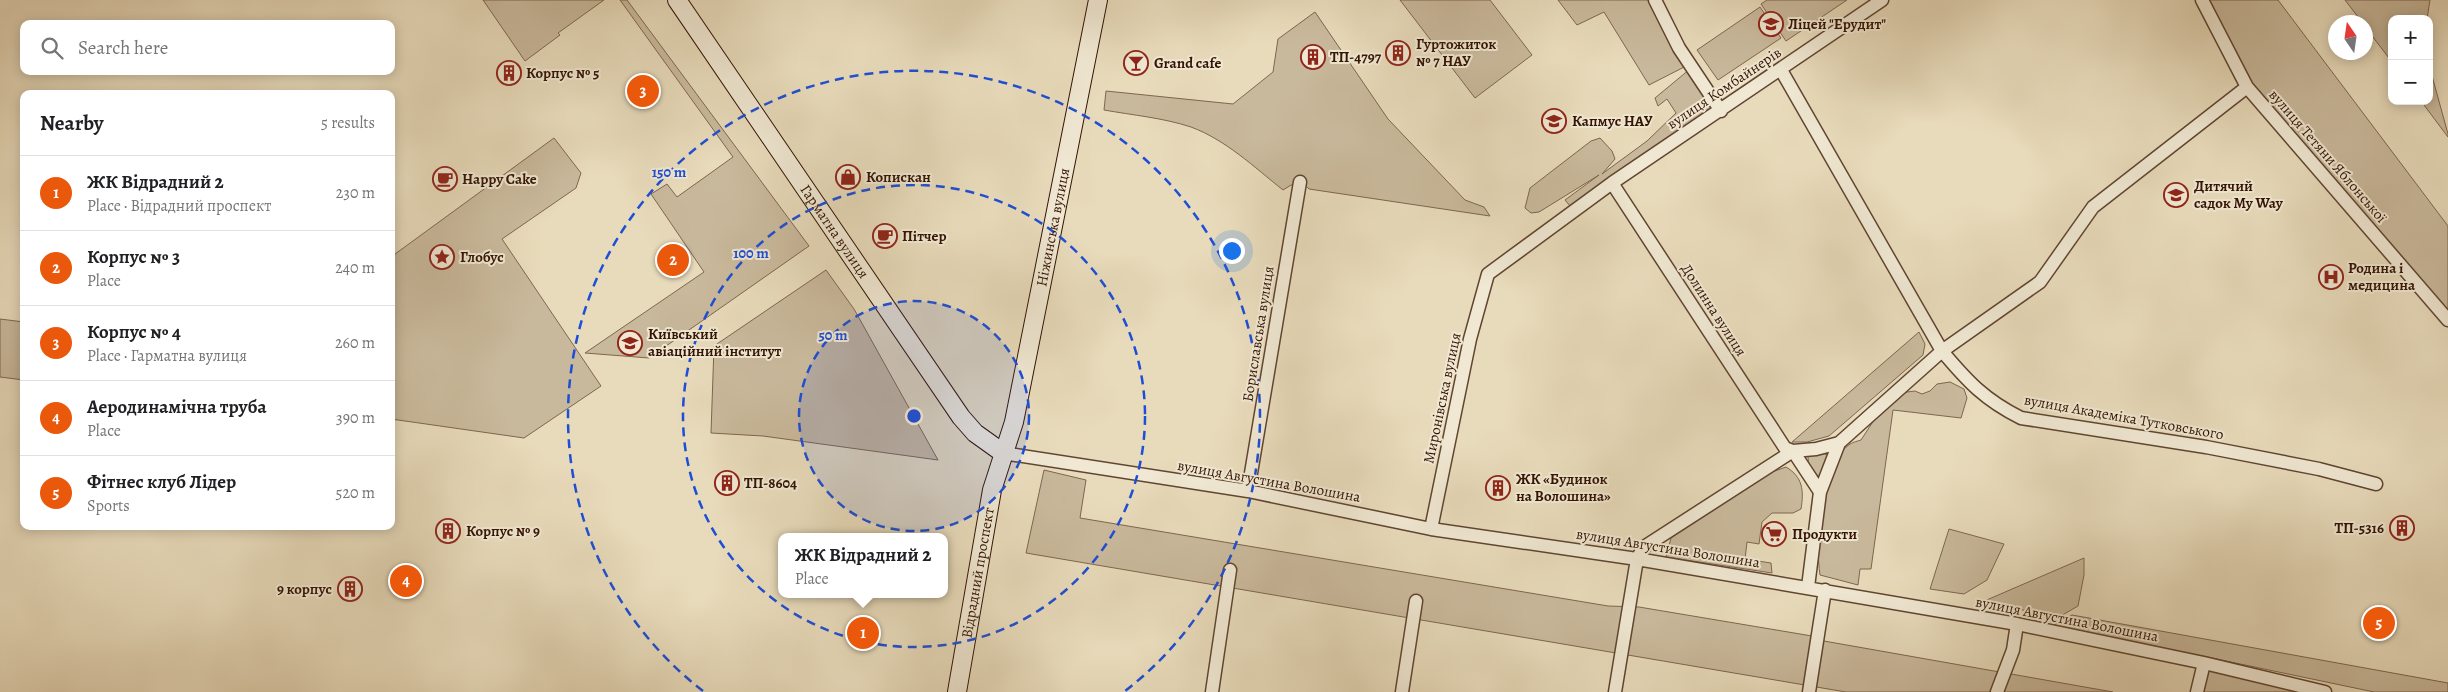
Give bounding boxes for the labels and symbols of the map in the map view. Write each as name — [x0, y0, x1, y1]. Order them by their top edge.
school or university icon: Ліцей "Ерудит" — [1758, 11, 1784, 37]
place label: Ліцей "Ерудит" — [1788, 14, 1886, 34]
north arrow — [2328, 15, 2373, 60]
place label: Гуртожиток № 7 НАУ — [1416, 34, 1496, 71]
building icon: Гуртожиток № 7 НАУ — [1385, 40, 1411, 66]
street label: вулиця Комбайнерів — [1663, 42, 1785, 134]
building icon: ТП-4797 — [1300, 44, 1326, 70]
place label: ТП-4797 — [1330, 47, 1382, 67]
bar icon: Grand cafe — [1123, 50, 1149, 76]
place label: Grand cafe — [1154, 53, 1221, 73]
building icon: Корпус № 5 — [496, 60, 522, 86]
place label: Корпус № 5 — [526, 63, 599, 83]
pin: 3 — [627, 72, 659, 110]
street label: вулиця Тетяни Яблонської — [2265, 85, 2391, 227]
school or university icon: Капмус НАУ — [1541, 108, 1567, 134]
place label: Капмус НАУ — [1572, 111, 1653, 131]
text: 150 m — [652, 162, 687, 182]
shop icon: Копискан — [835, 164, 861, 190]
cafe icon: Happy Cake — [432, 166, 458, 192]
street label: Ніжинська вулиця — [1031, 166, 1074, 288]
place label: Копискан — [866, 167, 931, 187]
place label: Happy Cake — [462, 169, 537, 189]
place label: Дитячий садок My Way — [2194, 176, 2284, 213]
street label: Гарматна вулиця — [796, 181, 874, 282]
school or university icon: Дитячий садок My Way — [2163, 182, 2189, 208]
cafe icon: Пітчер — [872, 223, 898, 249]
place label: Пітчер — [902, 226, 947, 246]
your location — [1219, 238, 1245, 264]
pin: 2 — [657, 241, 689, 279]
text: 100 m — [733, 243, 769, 263]
place icon: Глобус — [429, 244, 455, 270]
place label: Глобус — [460, 247, 504, 267]
place label: Родина і медицина — [2348, 258, 2416, 295]
street label: Долинна вулиця — [1677, 260, 1751, 360]
hospital icon: Родина і медицина — [2318, 264, 2344, 290]
street label: Бориславська вулиця — [1237, 265, 1279, 403]
place label: Київський авіаційний інститут — [648, 324, 782, 361]
text: 50 m — [818, 325, 848, 345]
school or university icon: Київський авіаційний інститут — [617, 330, 643, 356]
street label: Миронівська вулиця — [1418, 331, 1466, 465]
street label: вулиця Академіка Тутковського — [2023, 390, 2225, 444]
centre of rings — [905, 407, 923, 425]
street label: вулиця Августина Волошина — [1176, 455, 1362, 507]
place label: ЖК «Будинок на Волошина» — [1516, 469, 1611, 506]
building icon: ТП-8604 — [714, 470, 740, 496]
place label: ТП-8604 — [744, 473, 797, 493]
building icon: ЖК «Будинок на Волошина» — [1485, 475, 1511, 501]
street label: Відрадний проспект — [957, 506, 999, 640]
building icon: ТП-5316 — [2389, 515, 2415, 541]
building icon: Корпус № 9 — [435, 518, 461, 544]
place label: ТП-5316 — [2335, 518, 2384, 538]
place label: Корпус № 9 — [466, 521, 540, 541]
supermarket icon: Продукти — [1761, 521, 1787, 547]
street label: вулиця Августина Волошина — [1575, 524, 1761, 572]
place label: Продукти — [1792, 524, 1857, 544]
pin: 4 — [390, 562, 422, 600]
building icon: 9 корпус — [337, 576, 363, 602]
place label: 9 корпус — [277, 579, 332, 599]
street label: вулиця Августина Волошина — [1974, 591, 2160, 647]
pin: 5 — [2363, 604, 2395, 642]
pin: 1 — [847, 614, 879, 652]

